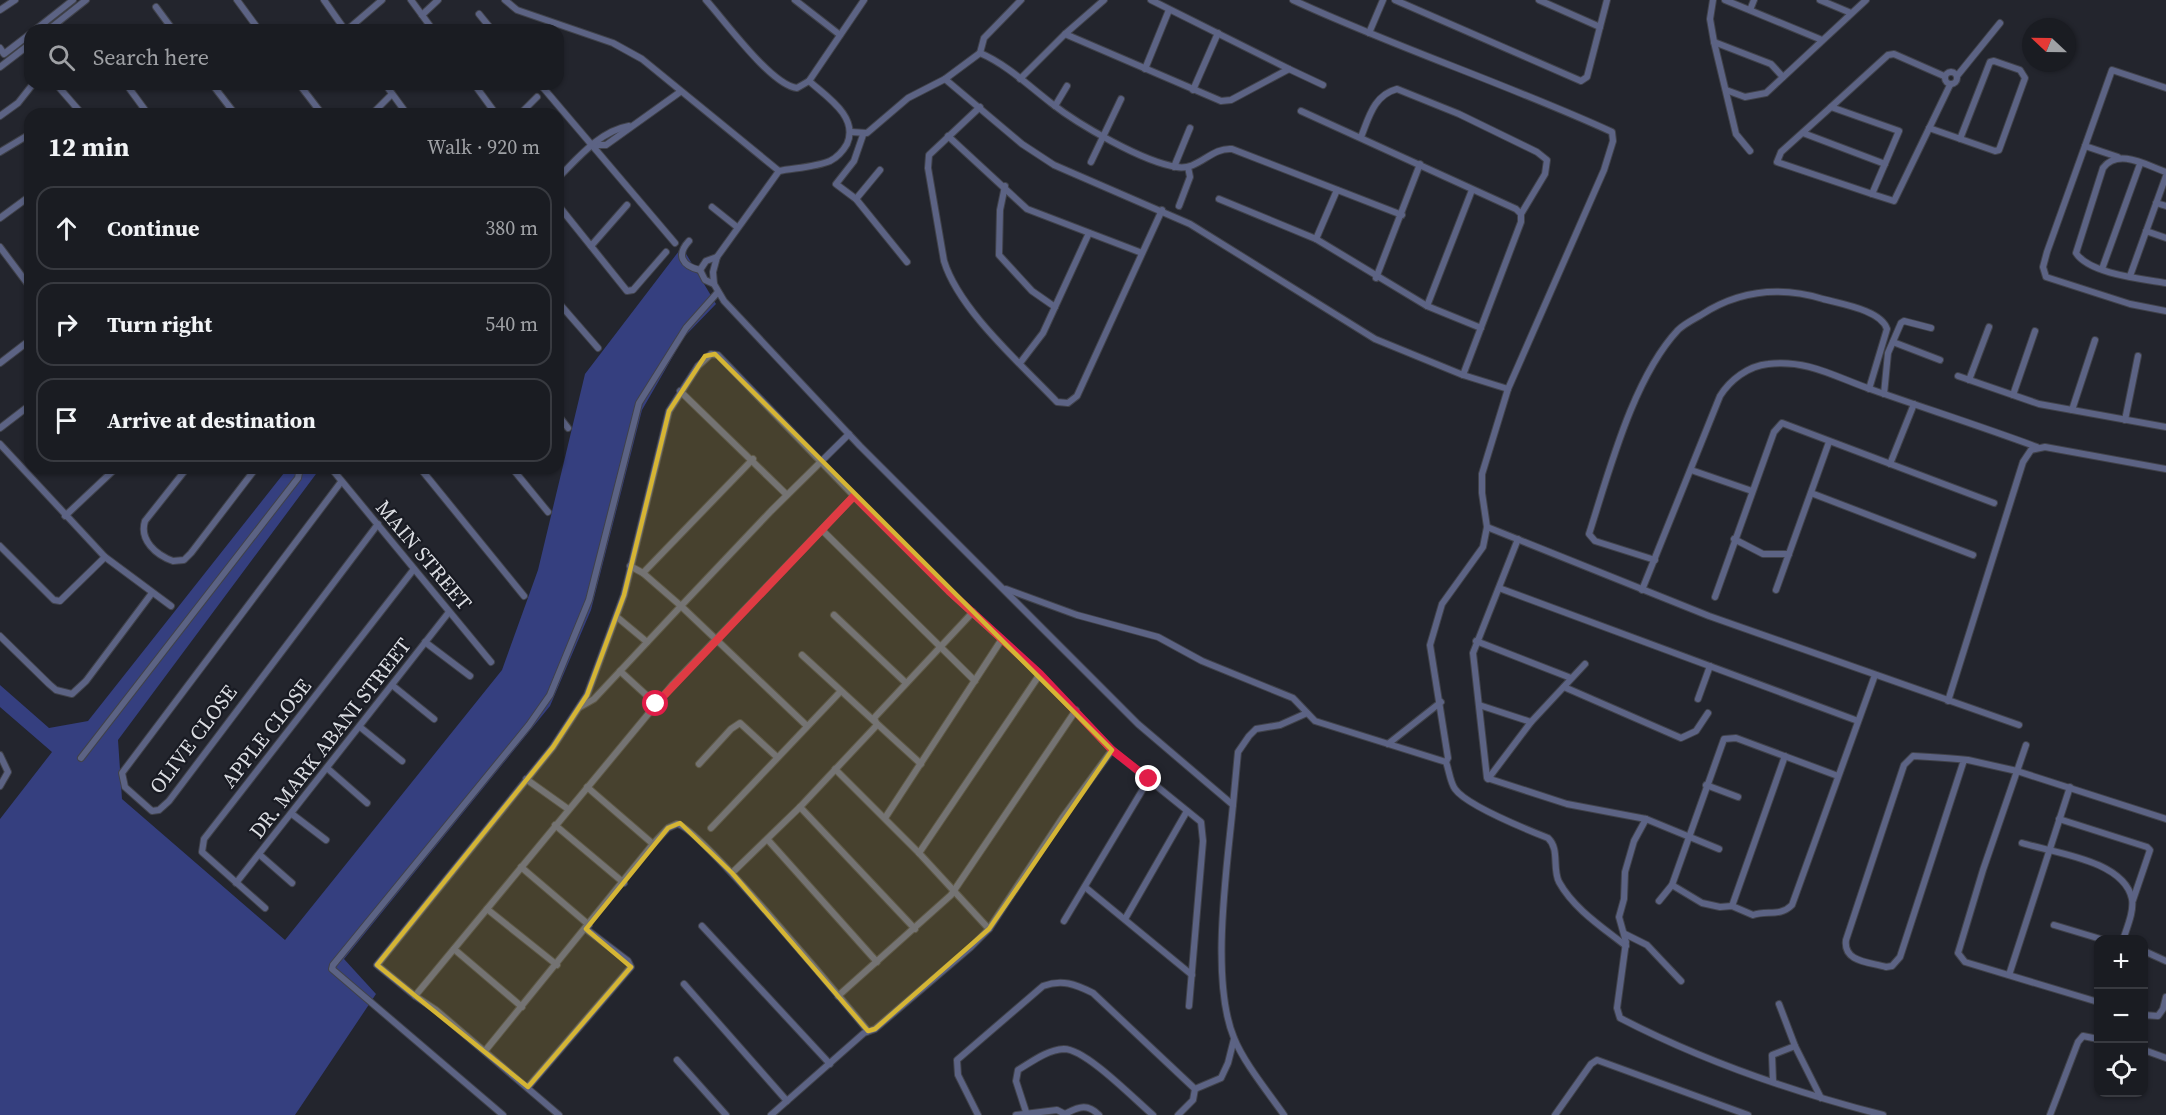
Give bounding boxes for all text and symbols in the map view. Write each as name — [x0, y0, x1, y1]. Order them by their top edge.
north arrow — [2022, 18, 2076, 72]
search box — [24, 24, 564, 90]
icon: search — [45, 41, 78, 74]
text: Search here — [93, 42, 209, 72]
text: 12 min — [48, 129, 130, 165]
text: Walk · 920 m — [427, 133, 540, 161]
icon: ahead — [50, 212, 83, 245]
text: Continue — [107, 213, 200, 243]
text: 380 m — [485, 214, 538, 242]
icon: right — [50, 308, 83, 341]
text: Turn right — [107, 309, 212, 339]
text: 540 m — [485, 310, 538, 338]
icon: arrive — [50, 404, 83, 437]
text: Arrive at destination — [107, 405, 316, 435]
street label: MAIN STREET — [369, 494, 479, 617]
street label: DR. MARK ABANI STREET — [242, 631, 418, 844]
street label: APPLE CLOSE — [214, 672, 318, 794]
street label: OLIVE CLOSE — [142, 679, 244, 799]
route start — [642, 690, 668, 716]
route end — [1135, 765, 1161, 791]
map controls — [2094, 935, 2148, 1097]
button: + — [2094, 935, 2148, 989]
button: − — [2094, 989, 2148, 1043]
button: locate — [2094, 1043, 2148, 1097]

